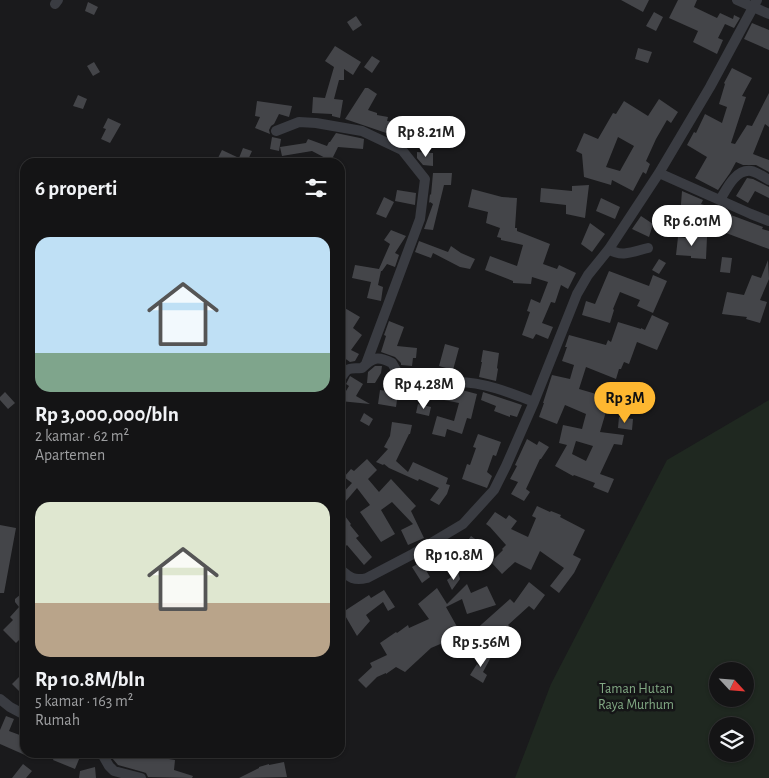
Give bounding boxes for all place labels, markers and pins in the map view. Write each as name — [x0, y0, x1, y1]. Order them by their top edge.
pin: Rp 8.21M — [374, 116, 478, 158]
pin: Rp 6.01M — [640, 204, 744, 247]
pin: Rp 4.28M — [372, 368, 476, 410]
pin: Rp 3M — [590, 382, 660, 424]
pin: Rp 10.8M — [402, 538, 506, 581]
pin: Rp 5.56M — [429, 626, 533, 668]

